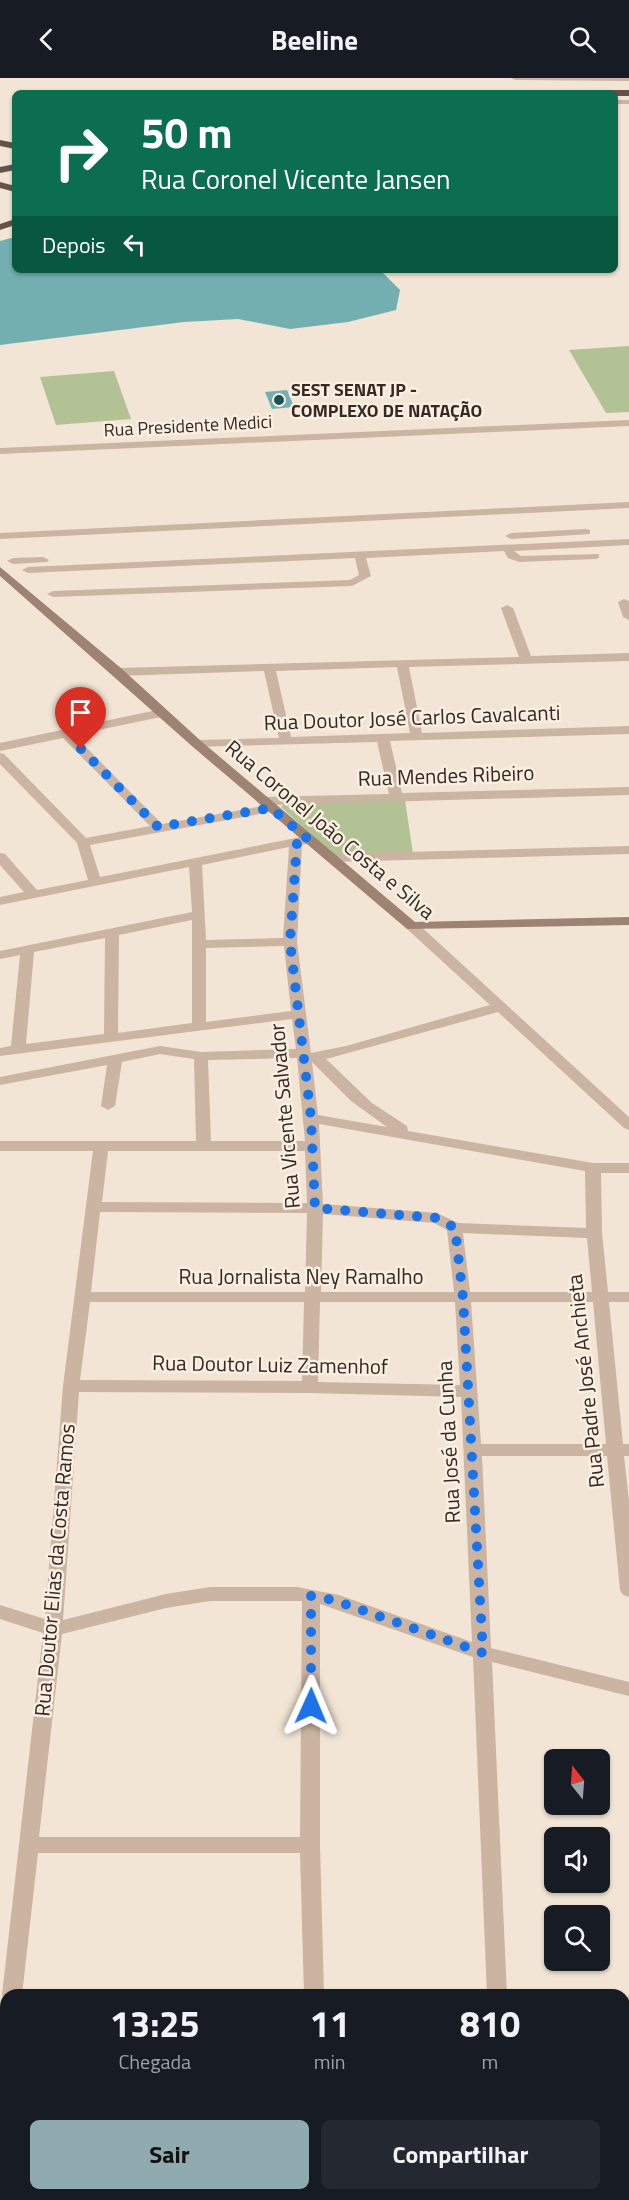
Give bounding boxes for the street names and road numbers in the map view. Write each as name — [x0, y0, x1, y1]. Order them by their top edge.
street label: Rua Presidente Medici — [103, 408, 273, 443]
street label: Rua Doutor José Carlos Cavalcanti — [263, 696, 561, 738]
street label: Rua Coronel João Costa e Silva — [219, 732, 443, 927]
street label: Rua Mendes Ribeiro — [357, 756, 535, 794]
street label: Rua Vicente Salvador — [260, 1022, 308, 1210]
street label: Rua Jornalista Ney Ramalho — [178, 1260, 424, 1292]
street label: Rua Padre José Anchieta — [558, 1272, 612, 1490]
street label: Rua Doutor Luiz Zamenhof — [152, 1346, 388, 1382]
street label: Rua José da Cunha — [428, 1359, 468, 1524]
street label: Rua Doutor Elias da Costa Ramos — [25, 1422, 83, 1718]

